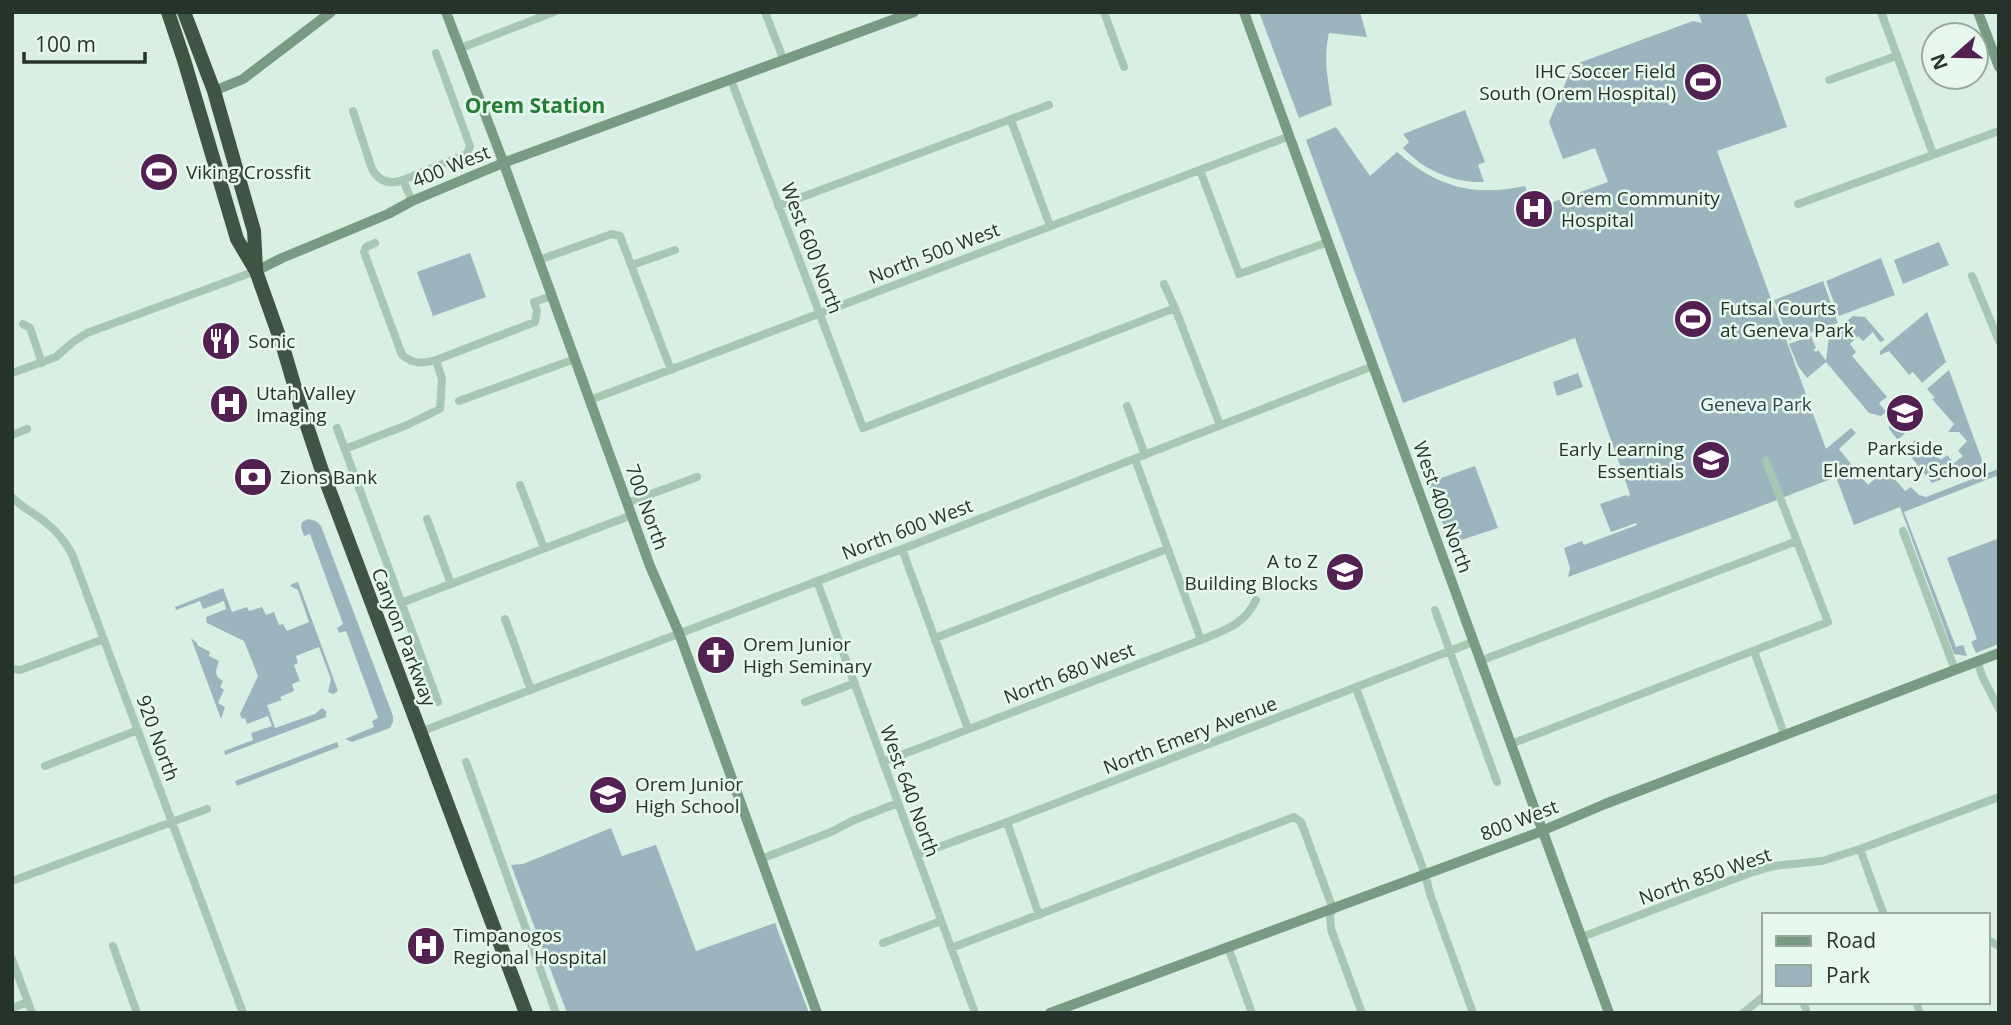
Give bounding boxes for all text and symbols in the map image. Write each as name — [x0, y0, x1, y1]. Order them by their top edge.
scale bar — [24, 21, 145, 65]
north arrow — [1920, 21, 1990, 91]
text: 100 m — [35, 30, 96, 58]
text: N — [1924, 50, 1954, 74]
place label: IHC Soccer Field South (Orem Hospital) — [1479, 58, 1676, 106]
sports icon: IHC Soccer Field South (Orem Hospital) — [1682, 61, 1724, 103]
district label: Orem Station — [465, 91, 605, 119]
street label: 400 West — [408, 139, 494, 193]
sports icon: Viking Crossfit — [138, 151, 180, 193]
place label: Viking Crossfit — [186, 159, 311, 185]
street label: West 600 North — [775, 179, 849, 317]
place label: Orem Community Hospital — [1561, 185, 1720, 233]
hospital icon: Orem Community Hospital — [1513, 188, 1555, 230]
street label: North 500 West — [865, 216, 1003, 290]
place label: Futsal Courts at Geneva Park — [1720, 295, 1854, 343]
sports icon: Futsal Courts at Geneva Park — [1672, 298, 1714, 340]
restaurant icon: Sonic — [200, 320, 242, 362]
place label: Sonic — [248, 328, 295, 354]
place label: Utah Valley Imaging — [256, 380, 356, 428]
hospital icon: Utah Valley Imaging — [208, 383, 250, 425]
park label: Geneva Park — [1700, 391, 1812, 417]
school or university icon: Parkside Elementary School — [1884, 392, 1926, 434]
place label: Parkside Elementary School — [1823, 435, 1987, 483]
place label: Early Learning Essentials — [1559, 436, 1684, 484]
street label: West 400 North — [1407, 438, 1479, 576]
school or university icon: Early Learning Essentials — [1690, 439, 1732, 481]
bank icon: Zions Bank — [232, 456, 274, 498]
street label: 700 North — [619, 461, 675, 553]
place label: Zions Bank — [280, 464, 377, 490]
street label: North 600 West — [838, 492, 976, 566]
place label: A to Z Building Blocks — [1185, 548, 1318, 596]
school or university icon: A to Z Building Blocks — [1324, 551, 1366, 593]
street label: Canyon Parkway — [366, 564, 443, 710]
place label: Orem Junior High Seminary — [743, 631, 872, 679]
church icon: Orem Junior High Seminary — [695, 634, 737, 676]
street label: North 680 West — [1000, 636, 1138, 710]
street label: North Emery Avenue — [1099, 690, 1281, 780]
street label: 920 North — [130, 692, 186, 784]
street label: West 640 North — [874, 722, 946, 860]
place label: Orem Junior High School — [635, 771, 743, 819]
school or university icon: Orem Junior High School — [587, 774, 629, 816]
street label: 800 West — [1476, 793, 1562, 847]
street label: North 850 West — [1635, 841, 1775, 911]
legend — [1762, 913, 1990, 1004]
place label: Timpanogos Regional Hospital — [453, 922, 607, 970]
hospital icon: Timpanogos Regional Hospital — [405, 925, 447, 967]
text: Road — [1826, 926, 1876, 954]
text: Park — [1826, 961, 1870, 989]

